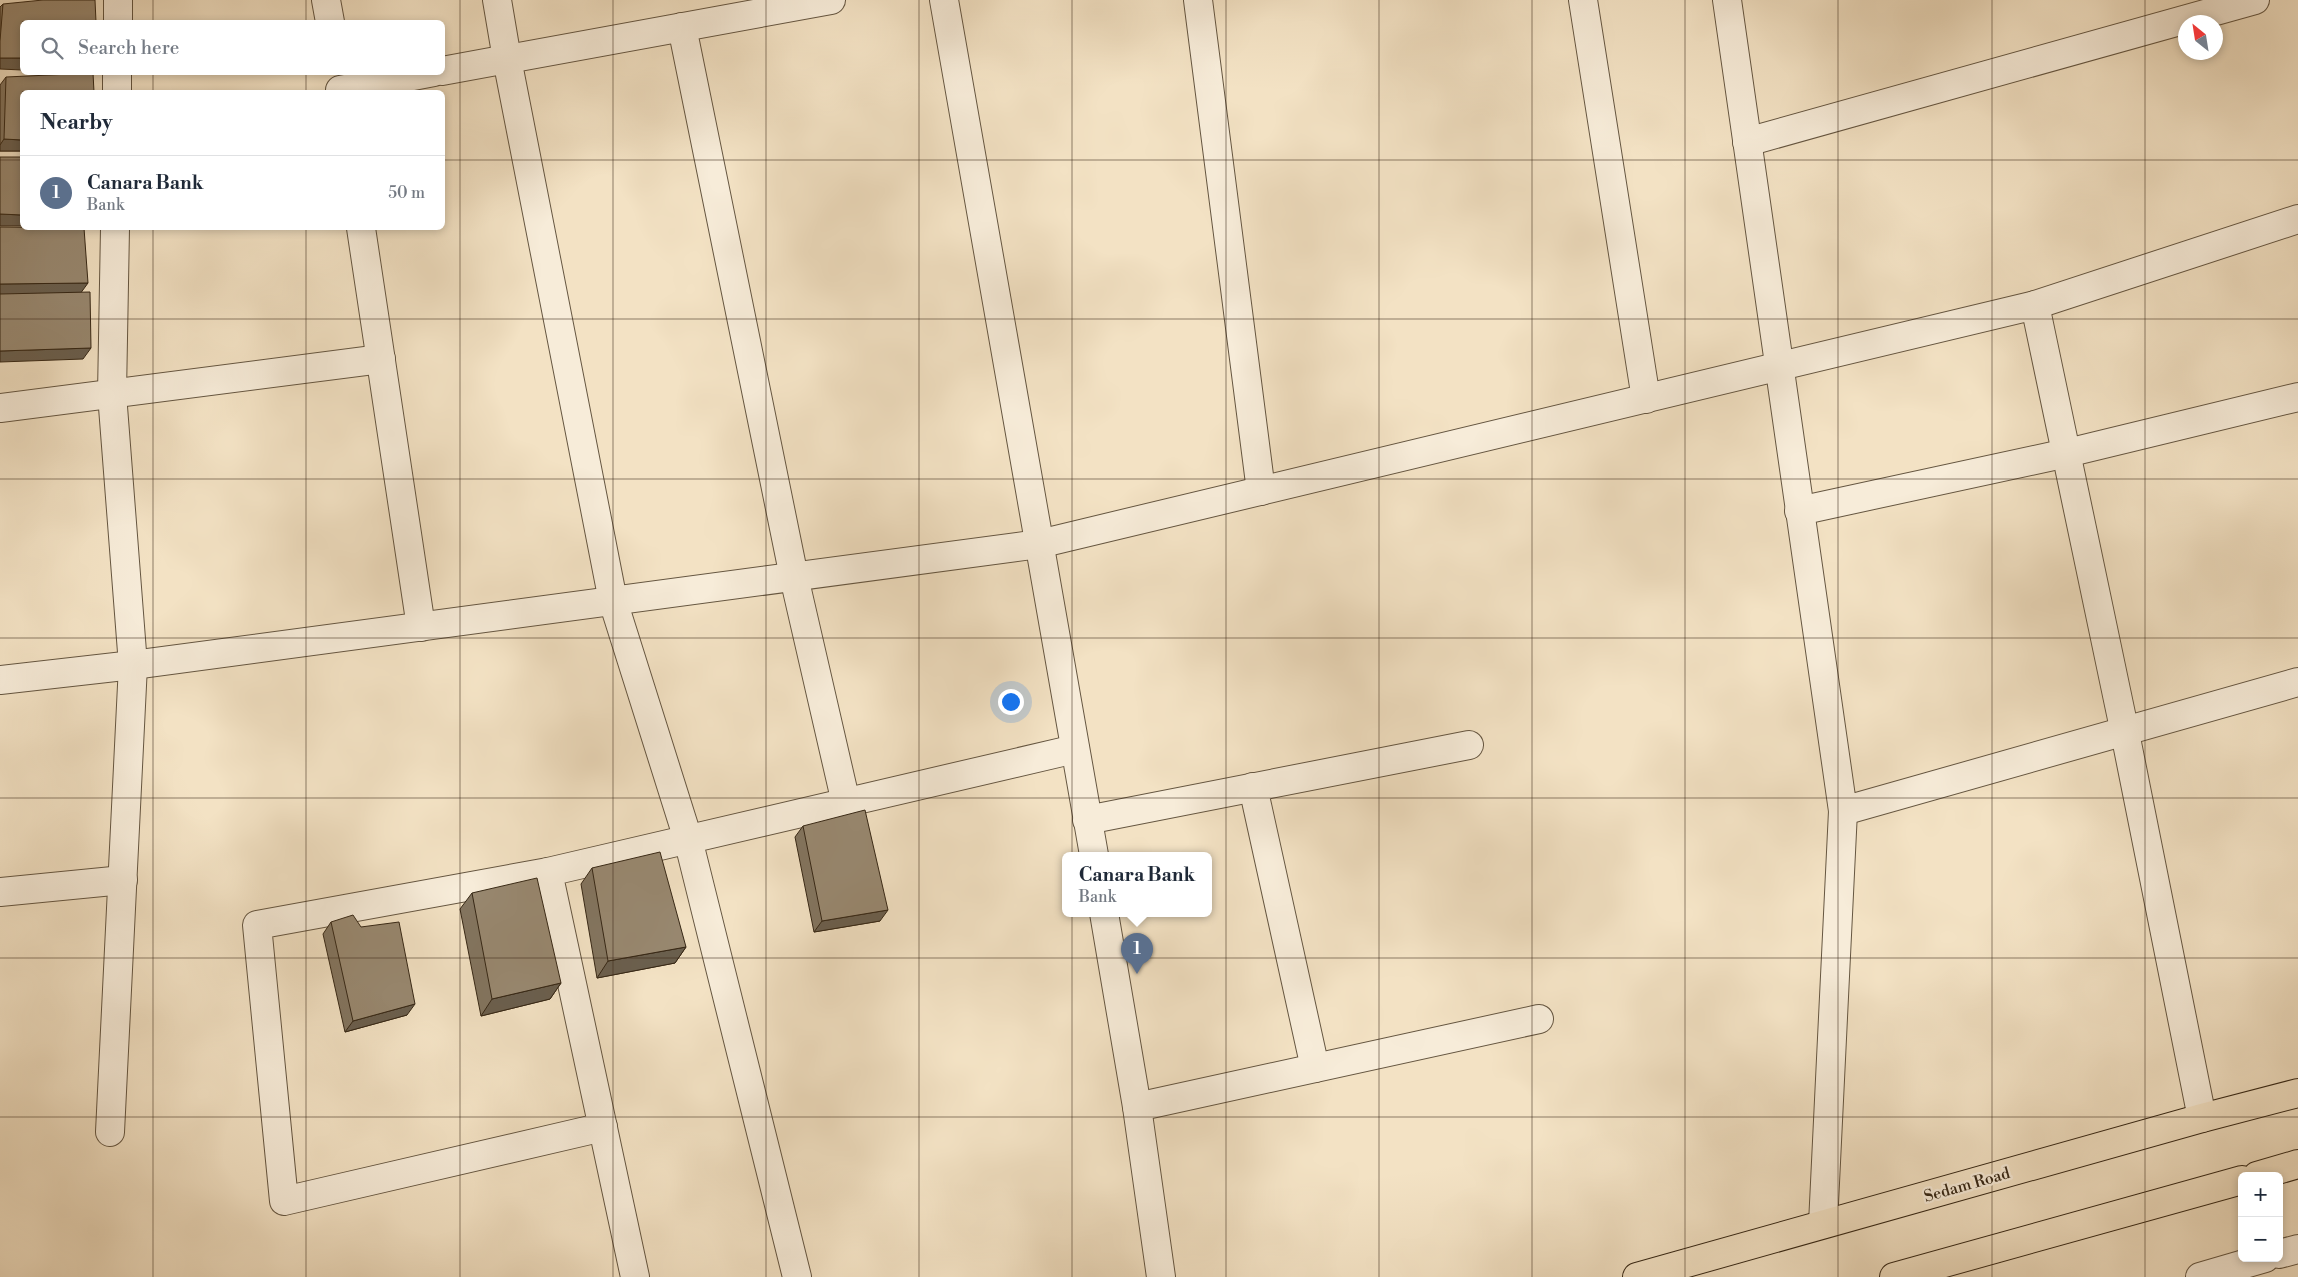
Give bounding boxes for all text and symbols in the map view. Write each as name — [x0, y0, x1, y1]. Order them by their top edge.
north arrow — [2178, 15, 2223, 60]
search box — [20, 20, 445, 75]
icon: search — [38, 34, 66, 62]
text: Search here — [78, 36, 179, 60]
text: Nearby — [40, 110, 113, 136]
text: Canara Bank — [87, 171, 203, 195]
text: 1 — [52, 183, 60, 203]
text: 50 m — [388, 183, 425, 203]
text: Bank — [87, 195, 124, 215]
your location — [998, 689, 1024, 715]
popup — [1062, 852, 1212, 917]
text: Canara Bank — [1079, 863, 1195, 887]
text: Bank — [1079, 887, 1116, 907]
pin: 1 — [1121, 933, 1153, 974]
street label: Sedam Road — [1922, 1163, 2012, 1207]
map controls — [2238, 1172, 2283, 1262]
button: + — [2238, 1172, 2283, 1217]
button: − — [2238, 1217, 2283, 1262]

